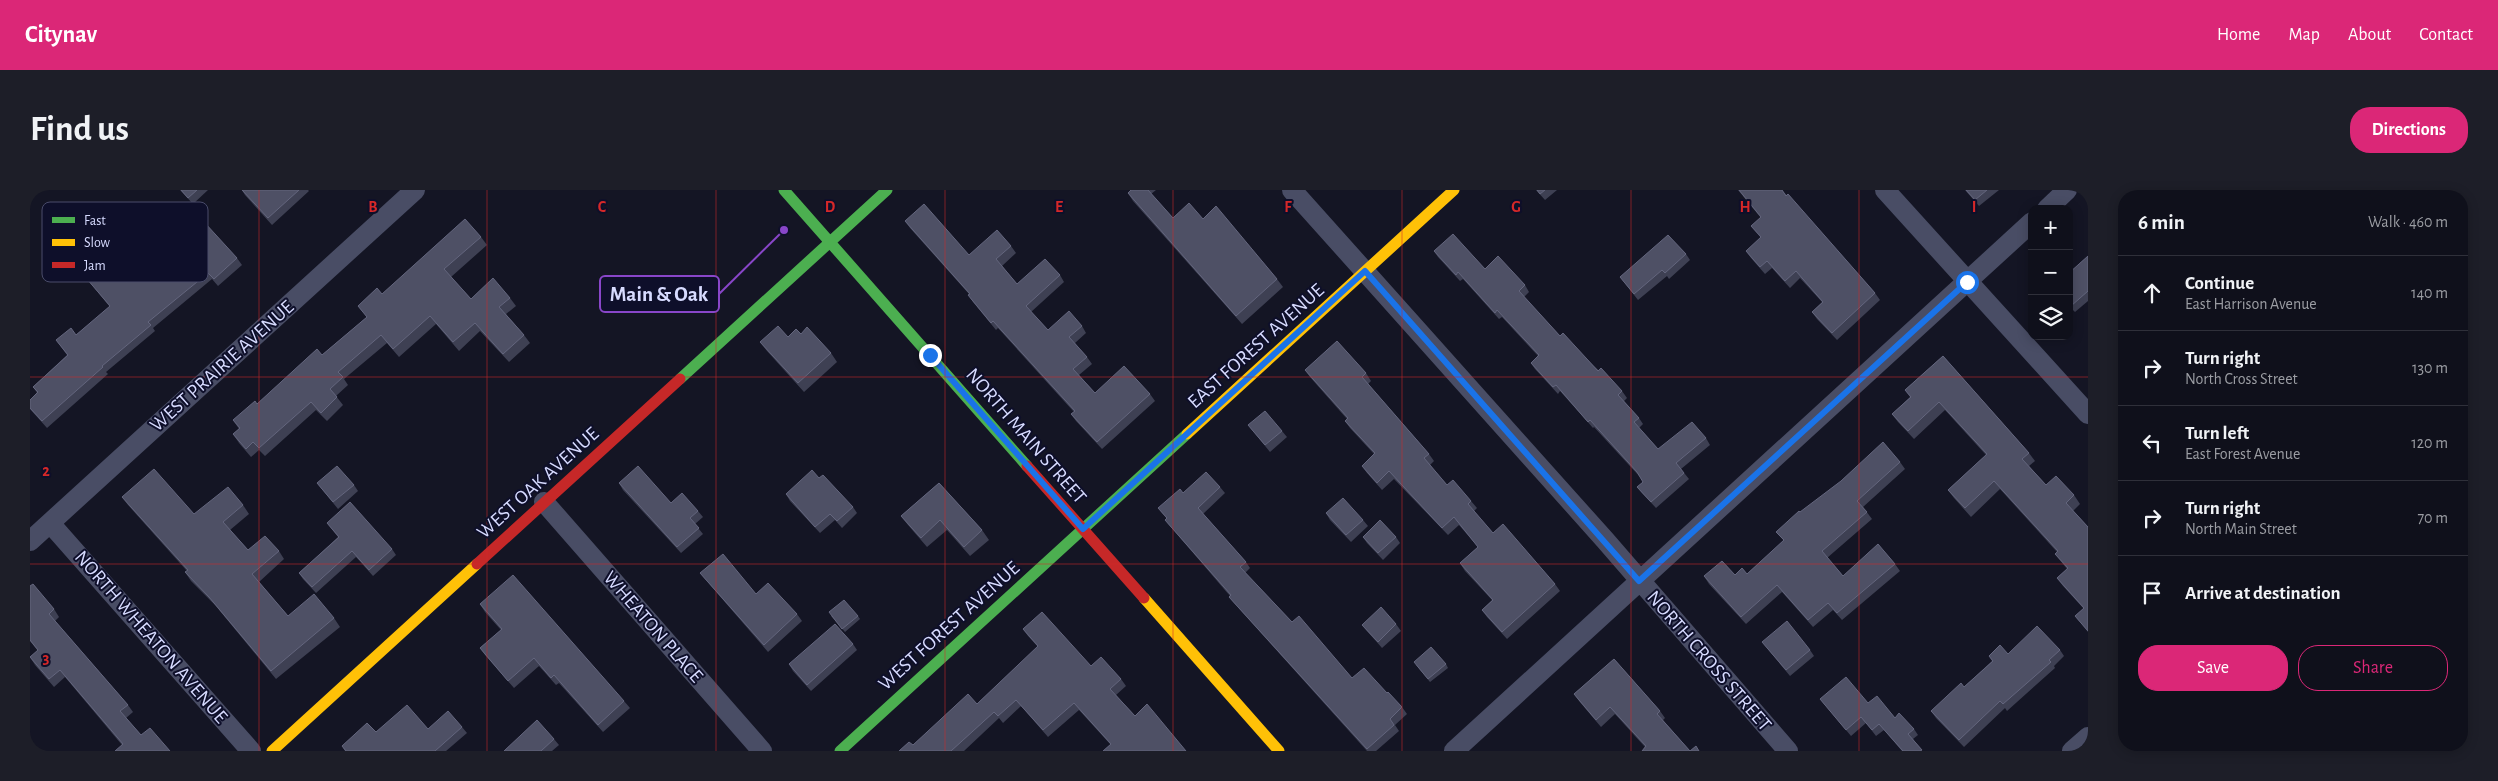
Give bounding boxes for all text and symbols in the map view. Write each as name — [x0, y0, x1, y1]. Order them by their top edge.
text: Citynav — [25, 23, 97, 47]
text: Home — [2217, 26, 2260, 44]
text: Map — [2288, 26, 2320, 44]
text: About — [2348, 26, 2391, 44]
text: Contact — [2419, 26, 2473, 44]
button: Directions — [2350, 107, 2468, 153]
text: Find us — [30, 112, 129, 147]
text: B — [368, 199, 378, 215]
text: C — [598, 199, 607, 215]
text: D — [825, 199, 836, 215]
text: E — [1055, 199, 1063, 215]
text: F — [1284, 199, 1292, 215]
text: G — [1511, 199, 1521, 215]
text: H — [1739, 199, 1751, 215]
text: I — [1972, 199, 1976, 215]
legend — [42, 202, 208, 282]
map controls — [2028, 205, 2073, 340]
button: + — [2028, 205, 2073, 250]
text: 6 min — [2138, 212, 2185, 233]
text: Fast — [84, 214, 106, 228]
text: Walk · 460 m — [2368, 214, 2448, 230]
text: Slow — [84, 236, 111, 250]
button: − — [2028, 250, 2073, 295]
text: Jam — [84, 259, 106, 273]
route start — [1956, 271, 1979, 294]
text: Continue — [2185, 274, 2254, 293]
callout: Main & Oak — [600, 276, 719, 312]
icon: ahead — [2138, 279, 2166, 307]
street label: EAST FOREST AVENUE — [1184, 280, 1328, 412]
text: Main & Oak — [610, 284, 709, 305]
text: 140 m — [2411, 285, 2448, 301]
button: layers — [2028, 295, 2073, 340]
street label: WEST PRAIRIE AVENUE — [146, 296, 298, 435]
text: East Harrison Avenue — [2185, 296, 2317, 312]
route end — [919, 344, 942, 367]
text: Turn right — [2185, 349, 2260, 368]
icon: right — [2138, 354, 2166, 382]
text: 130 m — [2412, 360, 2448, 376]
street label: NORTH MAIN STREET — [962, 365, 1090, 508]
text: North Cross Street — [2185, 371, 2298, 387]
street label: WEST OAK AVENUE — [473, 423, 603, 543]
text: Turn left — [2185, 424, 2249, 443]
icon: left — [2138, 429, 2166, 457]
text: 120 m — [2411, 435, 2448, 451]
text: East Forest Avenue — [2185, 446, 2300, 462]
text: 2 — [42, 463, 50, 479]
text: Turn right — [2185, 499, 2260, 518]
icon: right — [2138, 504, 2166, 532]
text: 70 m — [2417, 510, 2448, 526]
text: North Main Street — [2185, 521, 2297, 537]
street label: NORTH WHEATON AVENUE — [71, 547, 231, 727]
street label: WEST FOREST AVENUE — [875, 557, 1024, 694]
street label: WHEATON PLACE — [599, 567, 707, 687]
icon: arrive — [2138, 579, 2166, 607]
text: Arrive at destination — [2185, 584, 2341, 603]
street label: NORTH CROSS STREET — [1643, 587, 1775, 735]
button: Save — [2138, 645, 2288, 691]
button: Share — [2298, 645, 2448, 691]
text: 3 — [43, 650, 50, 666]

